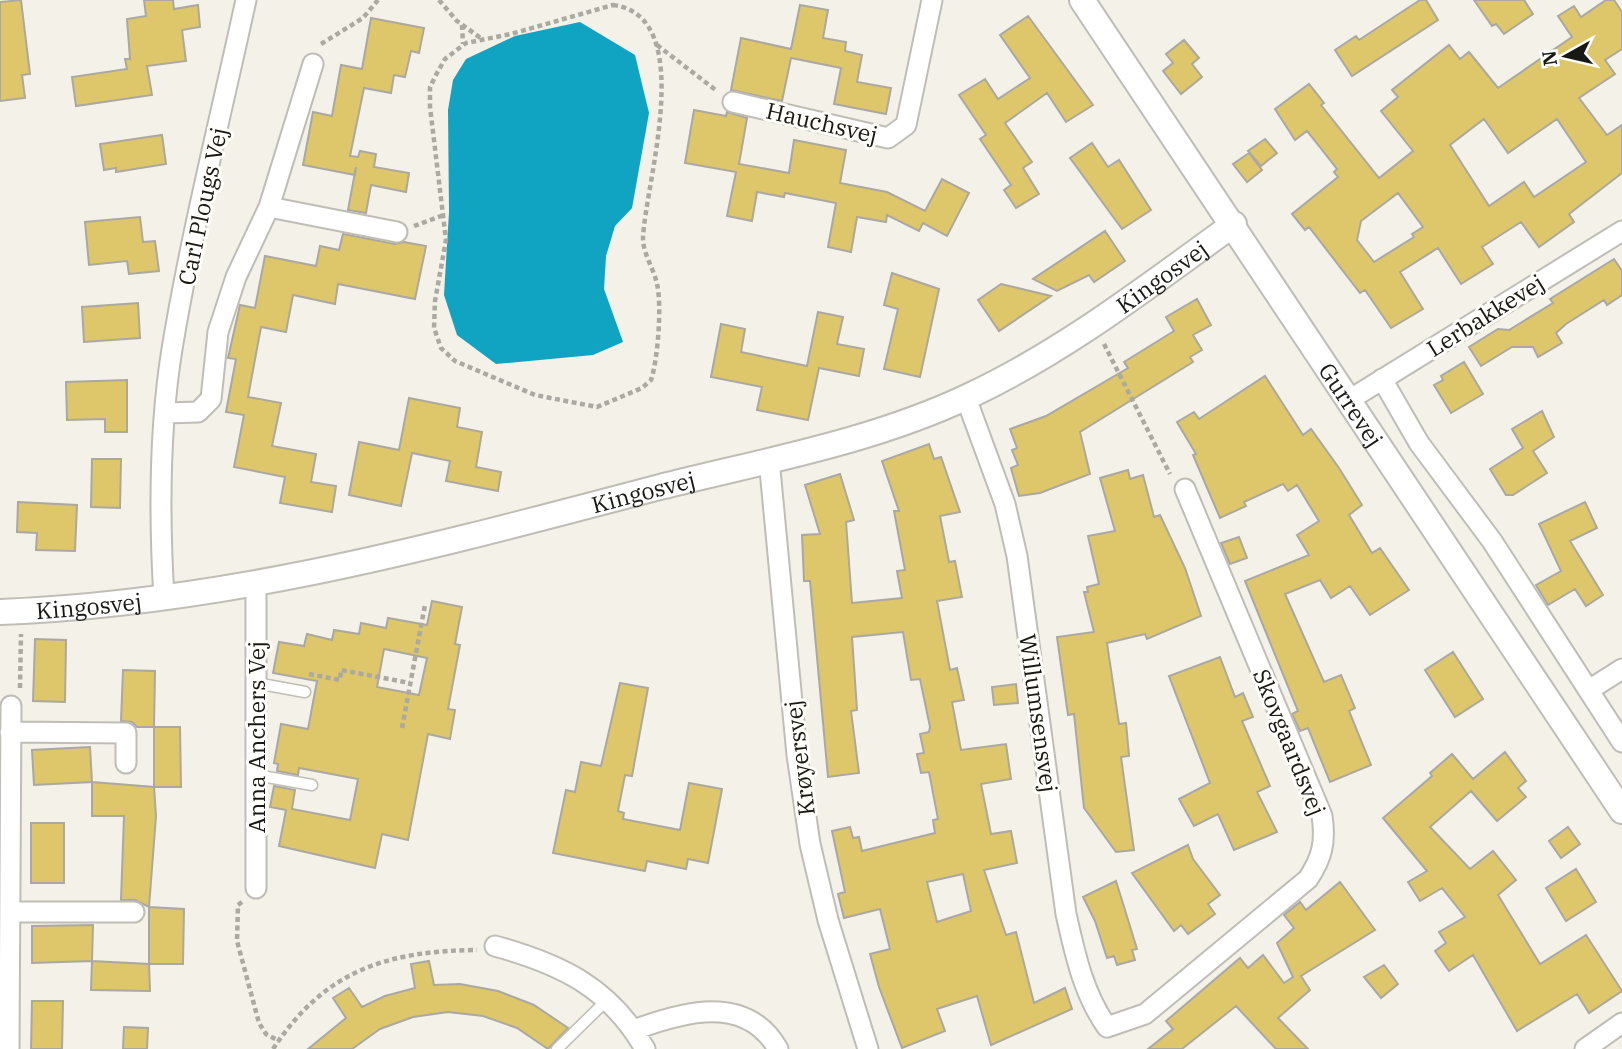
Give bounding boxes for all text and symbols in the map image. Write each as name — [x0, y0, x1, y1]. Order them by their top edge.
north arrow — [1531, 21, 1601, 91]
text: N — [1536, 49, 1562, 67]
street label: Hauchsvej — [763, 95, 881, 149]
street label: Carl Plougs Vej — [171, 124, 233, 288]
street label: Kingosvej — [1110, 233, 1213, 320]
street label: Lerbakkevej — [1421, 267, 1549, 363]
street label: Gurrevej — [1313, 357, 1390, 452]
street label: Kingosvej — [588, 464, 698, 519]
street label: Kingosvej — [35, 586, 143, 625]
street label: Willumsensvej — [1013, 632, 1065, 794]
street label: Anna Anchers Vej — [241, 641, 271, 833]
street label: Skovgaardsvej — [1247, 664, 1333, 820]
street label: Krøyersvej — [777, 699, 821, 817]

